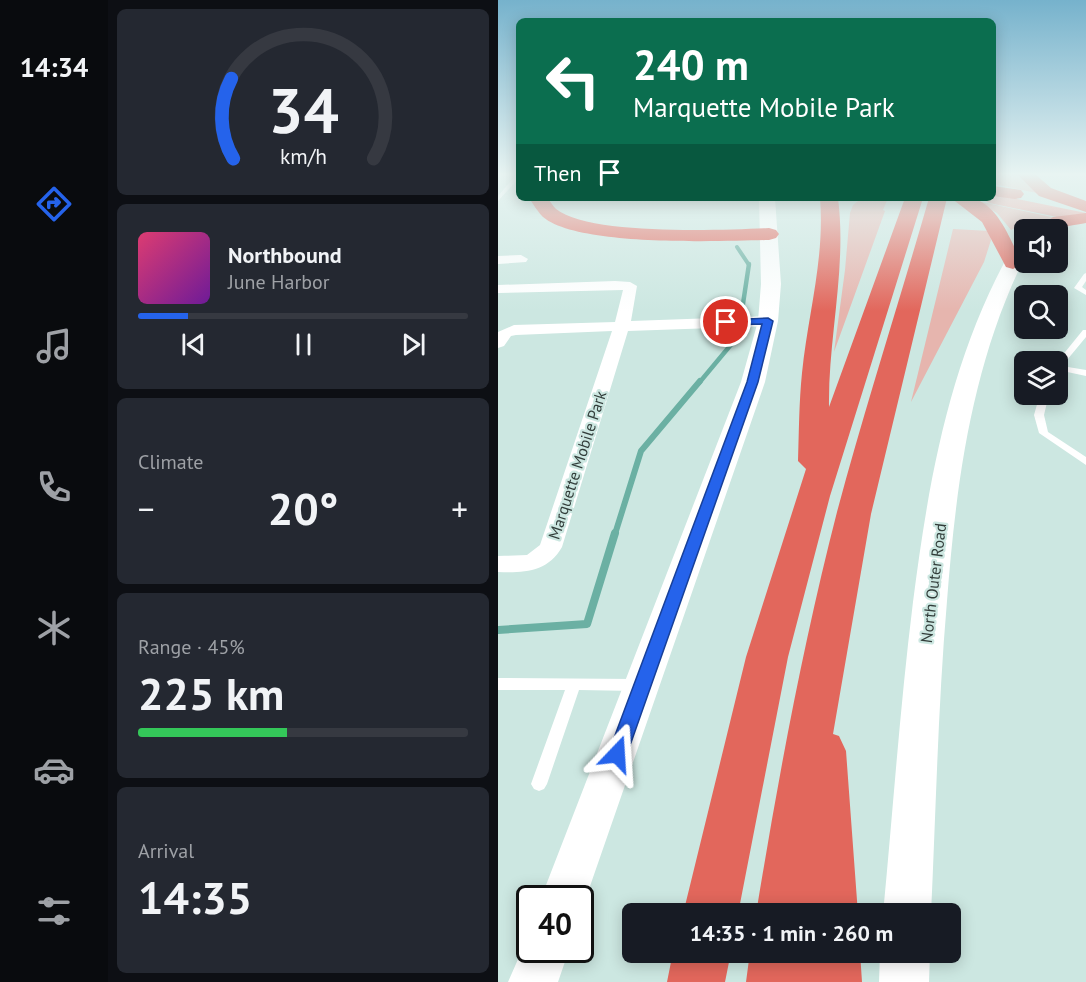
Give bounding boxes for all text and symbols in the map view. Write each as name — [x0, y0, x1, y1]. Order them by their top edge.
text: 240 m — [633, 37, 749, 92]
icon: left — [534, 42, 612, 120]
text: 14:34 — [20, 50, 88, 84]
text: 34 — [268, 69, 338, 150]
text: Marquette Mobile Park — [633, 90, 895, 124]
text: km/h — [279, 142, 326, 170]
icon: arrive — [593, 156, 626, 189]
text: Then — [534, 159, 581, 187]
icon: directions — [33, 183, 75, 225]
map controls — [1014, 219, 1068, 405]
button: sound — [1014, 219, 1068, 273]
text: Northbound — [228, 241, 342, 269]
text: June Harbor — [228, 269, 330, 295]
button: search — [1014, 285, 1068, 339]
pin — [700, 296, 751, 347]
icon: arrive — [709, 305, 742, 338]
icon: music — [33, 325, 75, 367]
icon: previous — [177, 328, 210, 361]
icon: pause — [287, 328, 320, 361]
icon: next — [397, 328, 430, 361]
button: layers — [1014, 351, 1068, 405]
street label: Marquette Mobile Park — [544, 388, 611, 542]
text: Climate — [138, 449, 204, 475]
icon: phone — [33, 466, 75, 508]
text: 20° — [268, 479, 338, 537]
text: − — [138, 487, 155, 530]
text: + — [451, 487, 468, 530]
street label: North Outer Road — [916, 522, 950, 644]
icon: climate — [33, 607, 75, 649]
text: Range · 45% — [138, 634, 245, 660]
text: 225 km — [138, 664, 284, 722]
position arrow — [585, 722, 649, 786]
icon: car — [33, 749, 75, 791]
text: Arrival — [138, 838, 194, 864]
text: 14:35 — [138, 868, 252, 926]
speed limit sign: 40 — [516, 885, 594, 963]
icon: filters — [33, 890, 75, 932]
text: 14:35 · 1 min · 260 m — [690, 919, 893, 947]

